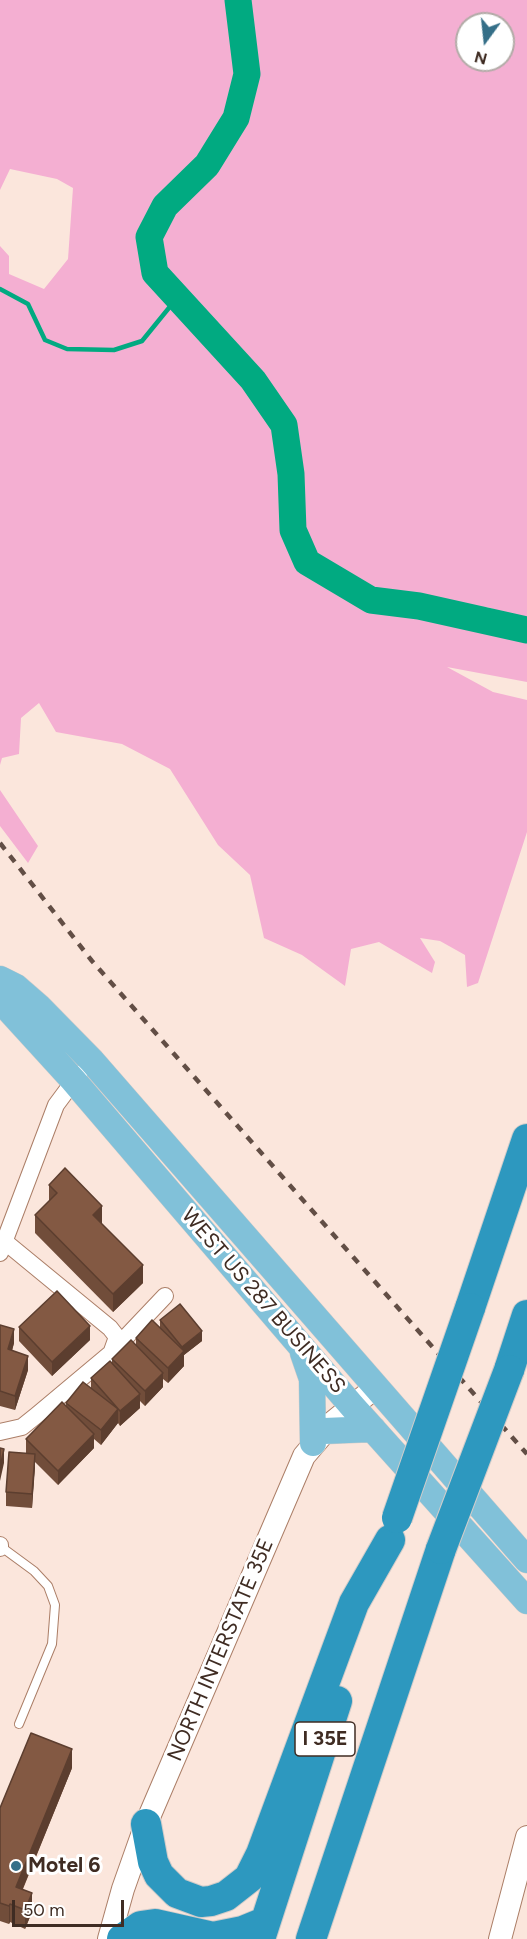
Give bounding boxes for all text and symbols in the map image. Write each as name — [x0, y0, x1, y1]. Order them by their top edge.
north arrow — [455, 12, 515, 72]
text: N — [472, 47, 489, 69]
street label: WEST US 287 BUSINESS — [176, 1203, 350, 1399]
street label: NORTH INTERSTATE 35E — [163, 1535, 279, 1765]
road number: I 35E — [295, 1722, 355, 1756]
place label: Motel 6 — [28, 1853, 100, 1879]
marker: Motel 6 — [9, 1859, 23, 1873]
scale bar — [15, 1888, 128, 1926]
text: 50 m — [23, 1899, 65, 1921]

